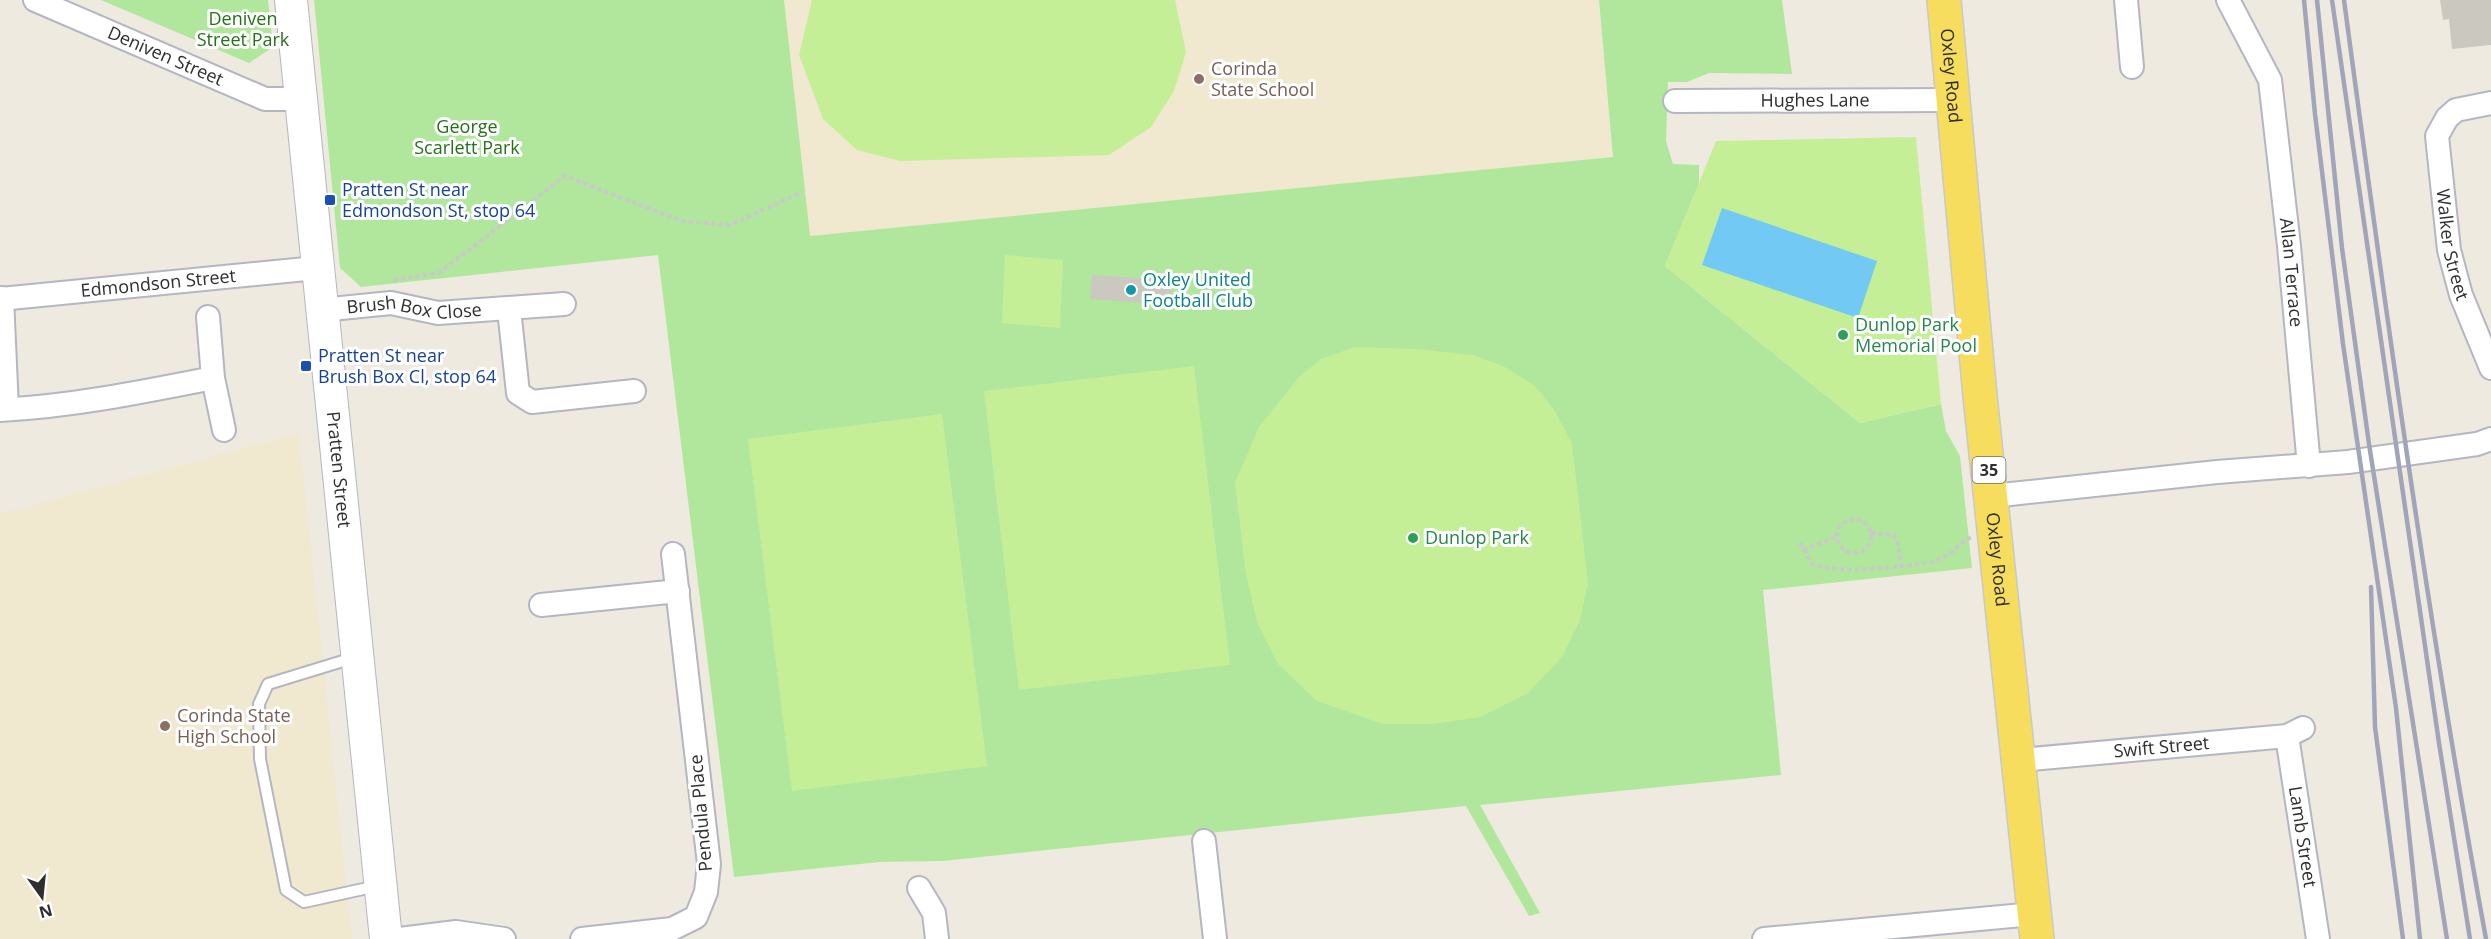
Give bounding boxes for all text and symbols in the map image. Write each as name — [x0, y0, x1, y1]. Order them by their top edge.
park label: Deniven Street Park — [197, 6, 290, 51]
street label: Deniven Street — [104, 20, 227, 91]
street label: Oxley Road — [1936, 27, 1968, 124]
place label: Corinda State School — [1211, 56, 1314, 101]
marker: Corinda State School — [1192, 72, 1206, 86]
street label: Hughes Lane — [1760, 87, 1870, 112]
park label: George Scarlett Park — [414, 114, 520, 159]
place label: Pratten St near Edmondson St, stop 64 — [342, 177, 535, 222]
street label: Walker Street — [2432, 187, 2475, 304]
marker: Pratten St near Edmondson St, stop 64 — [323, 193, 337, 207]
street label: Allan Terrace — [2275, 216, 2309, 328]
street label: Edmondson Street — [79, 263, 237, 302]
place label: Oxley United Football Club — [1143, 267, 1253, 312]
marker: Oxley United Football Club — [1124, 283, 1138, 297]
street label: Brush Box Close — [345, 290, 482, 324]
place label: Dunlop Park Memorial Pool — [1855, 312, 1977, 357]
marker: Dunlop Park Memorial Pool — [1836, 328, 1850, 342]
place label: Pratten St near Brush Box Cl, stop 64 — [318, 343, 496, 388]
marker: Pratten St near Brush Box Cl, stop 64 — [299, 359, 313, 373]
street label: Pratten Street — [322, 410, 357, 529]
road number: 35 — [1972, 457, 2006, 483]
street label: Oxley Road — [1981, 511, 2015, 608]
place label: Dunlop Park — [1425, 525, 1529, 549]
marker: Dunlop Park — [1406, 531, 1420, 545]
place label: Corinda State High School — [177, 703, 291, 748]
marker: Corinda State High School — [158, 719, 172, 733]
street label: Swift Street — [2113, 730, 2210, 763]
street label: Pendula Place — [683, 754, 717, 873]
street label: Lamb Street — [2284, 784, 2323, 889]
north arrow — [12, 867, 72, 927]
text: N — [37, 899, 55, 924]

